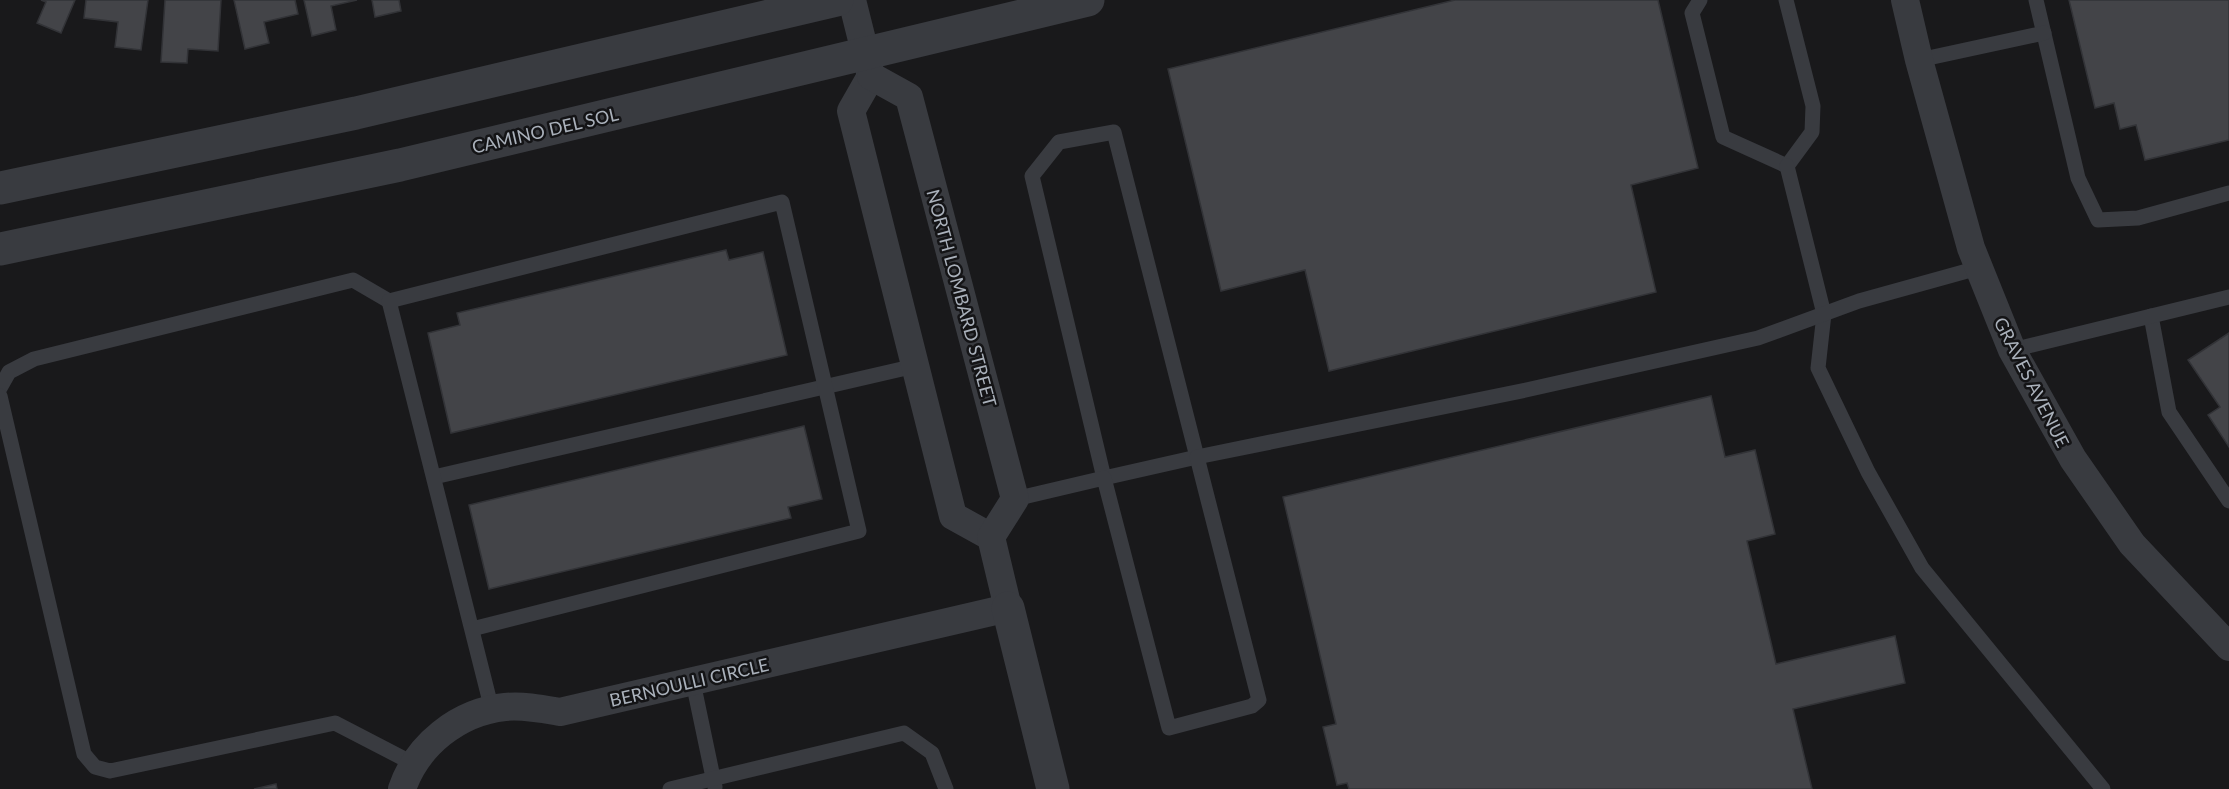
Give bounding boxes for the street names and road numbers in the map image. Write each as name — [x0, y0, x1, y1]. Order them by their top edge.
street label: CAMINO DEL SOL — [470, 102, 620, 158]
street label: NORTH LOMBARD STREET — [922, 187, 1002, 409]
street label: GRAVES AVENUE — [1990, 313, 2074, 451]
street label: BERNOULLI CIRCLE — [607, 653, 771, 711]

